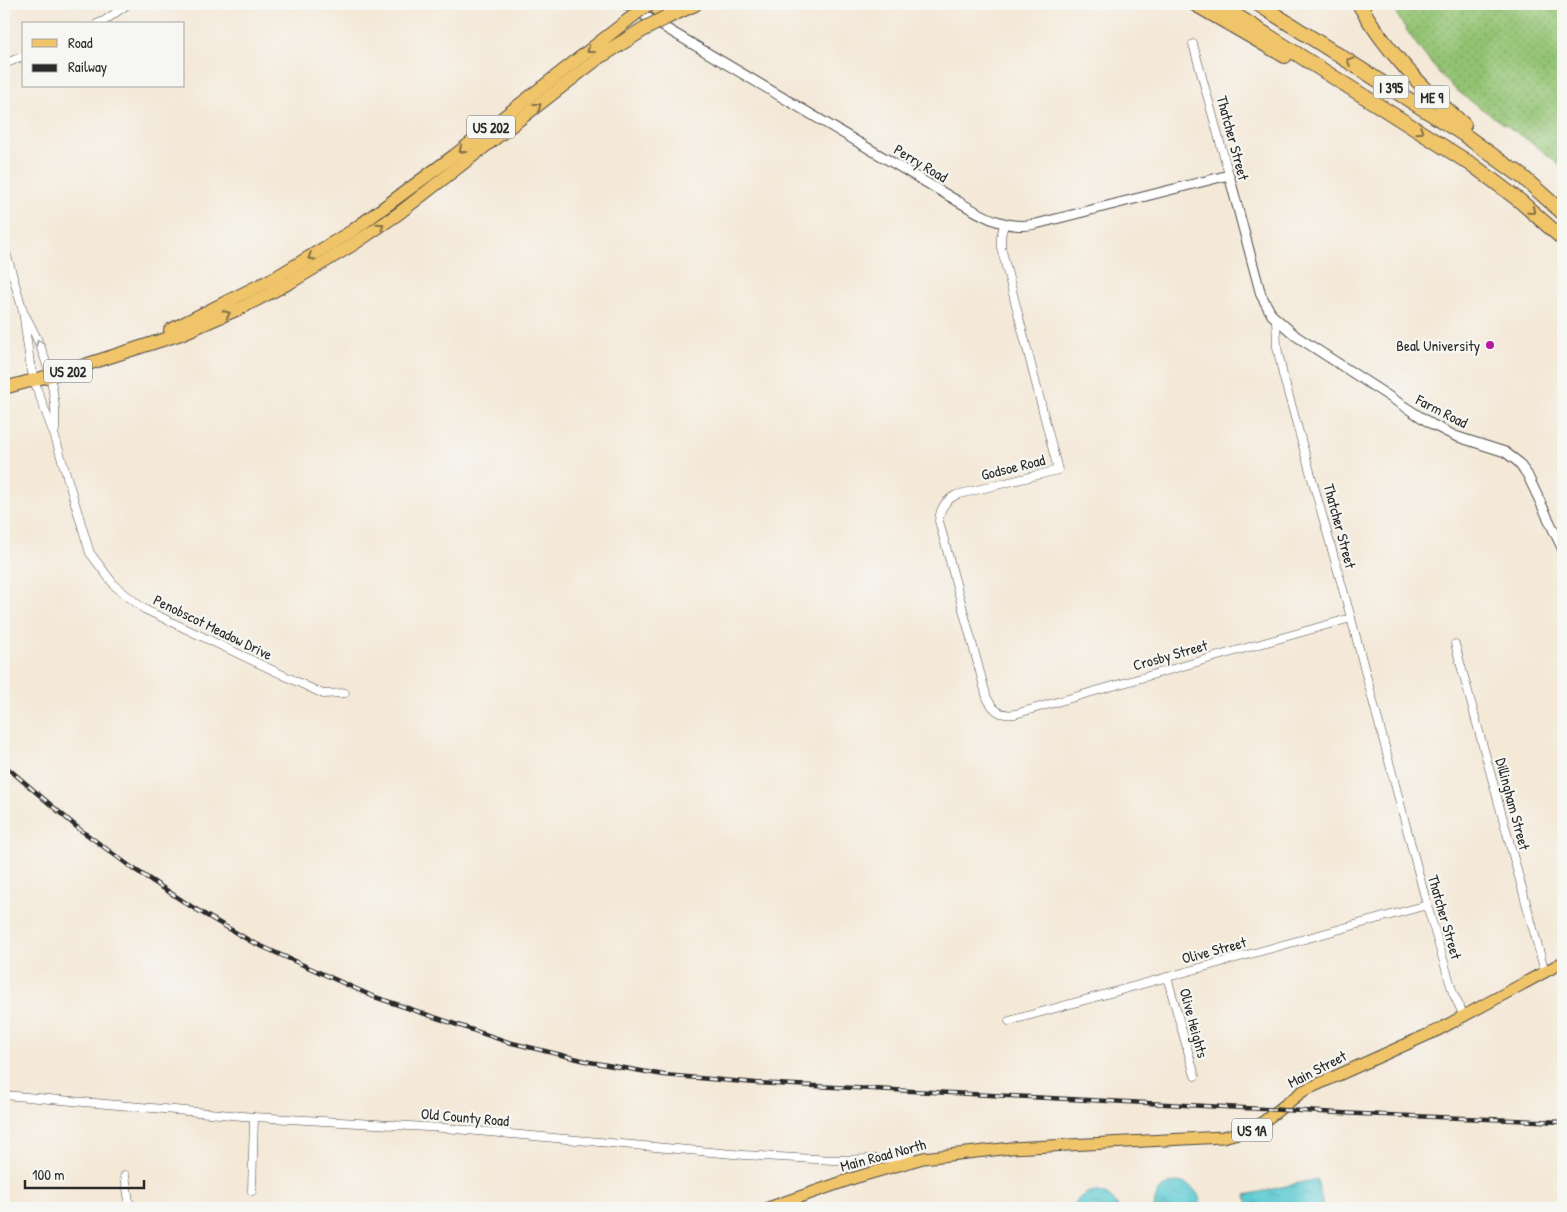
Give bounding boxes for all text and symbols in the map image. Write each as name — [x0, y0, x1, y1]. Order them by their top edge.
legend — [22, 22, 185, 88]
text: Road — [68, 32, 93, 53]
one-way arrow — [586, 44, 596, 53]
text: Railway — [68, 56, 107, 77]
one-way arrow — [1346, 58, 1355, 68]
road number: I 395 — [1374, 75, 1408, 98]
road number: ME 9 — [1414, 85, 1450, 108]
street label: Thatcher Street — [1212, 93, 1255, 183]
one-way arrow — [532, 103, 541, 111]
road number: US 202 — [467, 115, 515, 138]
one-way arrow — [1415, 124, 1424, 134]
street label: Perry Road — [890, 139, 952, 187]
one-way arrow — [458, 144, 468, 153]
one-way arrow — [1526, 205, 1535, 213]
one-way arrow — [376, 222, 385, 232]
one-way arrow — [307, 251, 316, 261]
one-way arrow — [222, 310, 231, 321]
place label: Beal University — [1396, 335, 1480, 356]
one-way arrow — [35, 339, 45, 347]
marker: Beal University — [1484, 339, 1496, 351]
road number: US 202 — [44, 360, 92, 382]
street label: Farm Road — [1412, 389, 1472, 433]
street label: Godsoe Road — [979, 449, 1047, 485]
street label: Thatcher Street — [1319, 481, 1362, 571]
street label: Penobscot Meadow Drive — [150, 589, 276, 665]
street label: Crosby Street — [1130, 634, 1211, 676]
street label: Dillingham Street — [1491, 756, 1536, 853]
street label: Thatcher Street — [1423, 872, 1467, 962]
street label: Olive Street — [1179, 931, 1249, 969]
street label: Olive Heights — [1175, 986, 1213, 1060]
street label: Main Street — [1284, 1045, 1351, 1093]
street label: Old County Road — [420, 1103, 510, 1131]
road number: US 1A — [1232, 1118, 1272, 1142]
street label: Main Road North — [838, 1134, 928, 1176]
scale bar — [25, 1157, 144, 1189]
text: 100 m — [32, 1164, 65, 1185]

